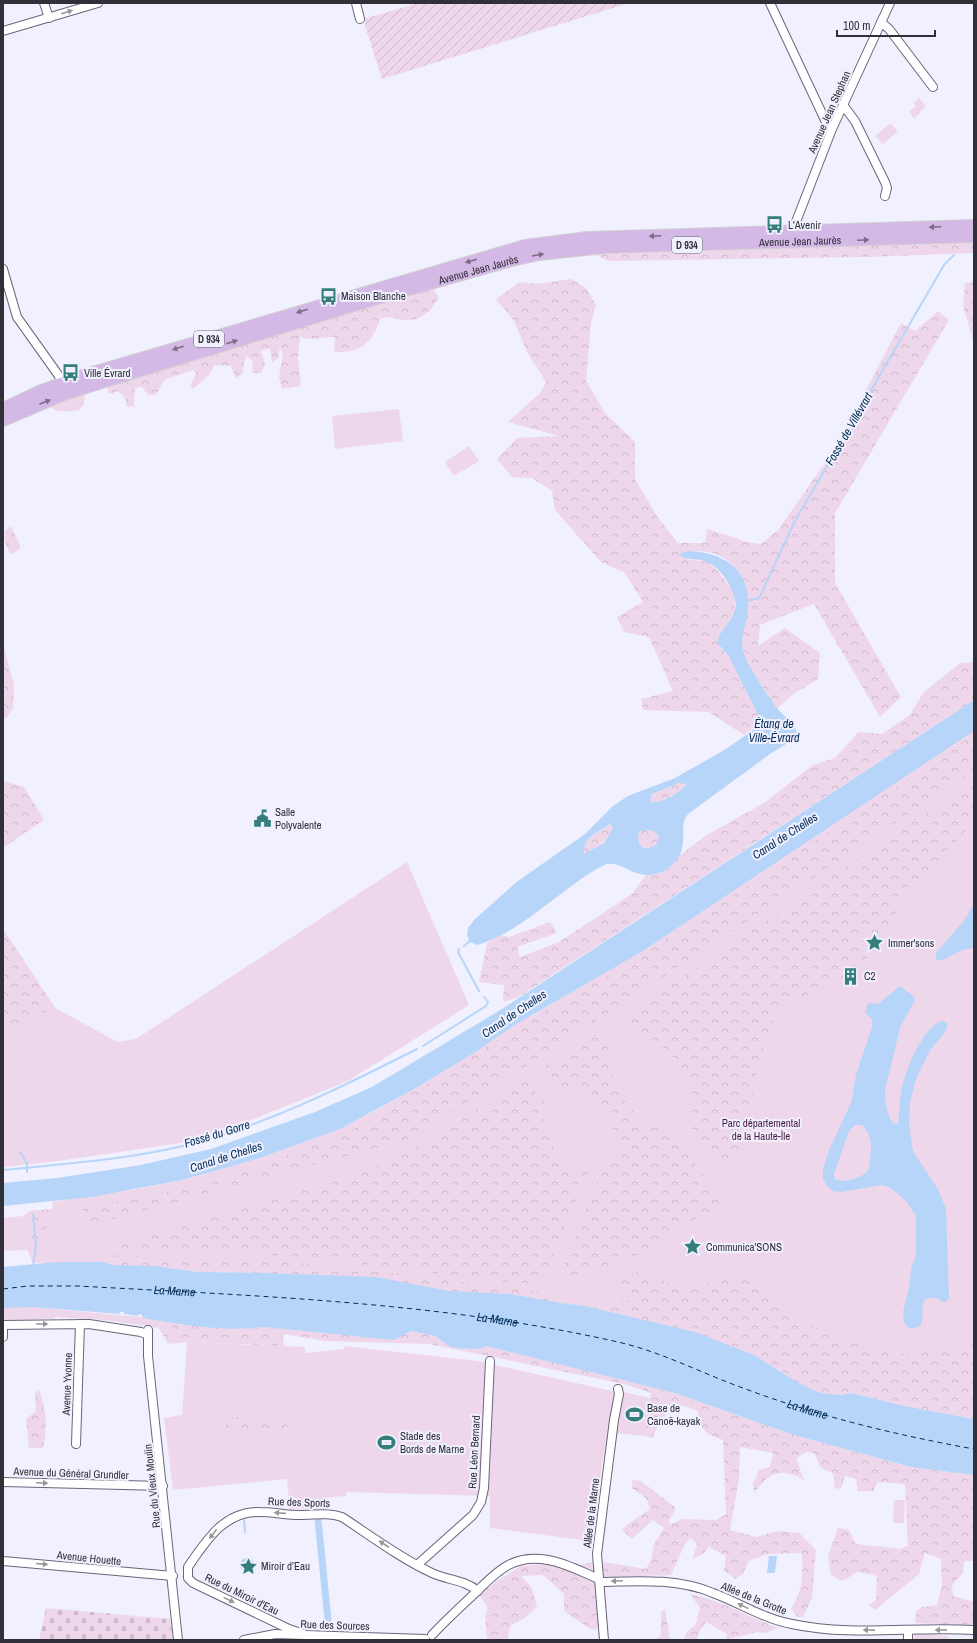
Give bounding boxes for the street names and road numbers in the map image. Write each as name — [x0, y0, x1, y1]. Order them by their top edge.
street label: Avenue Jean Stephan — [804, 69, 853, 156]
street label: Avenue Jean Jaurès — [758, 233, 842, 249]
road number: D 934 — [672, 237, 702, 253]
street label: Avenue Jean Jaurès — [436, 252, 520, 288]
road number: D 934 — [194, 331, 224, 347]
street label: Avenue Yvonne — [59, 1352, 75, 1417]
street label: Rue Léon Bernard — [465, 1415, 483, 1489]
street label: Rue du Vieux Moulin — [141, 1443, 163, 1529]
street label: Avenue du Général Grundler — [12, 1464, 129, 1482]
street label: Allée de la Marne — [580, 1477, 602, 1550]
street label: Rue des Sports — [268, 1494, 331, 1510]
street label: Avenue Houette — [55, 1548, 122, 1568]
street label: Rue du Miroir d'Eau — [203, 1570, 281, 1618]
street label: Allée de la Grotte — [718, 1578, 789, 1618]
street label: Rue des Sources — [300, 1617, 370, 1633]

